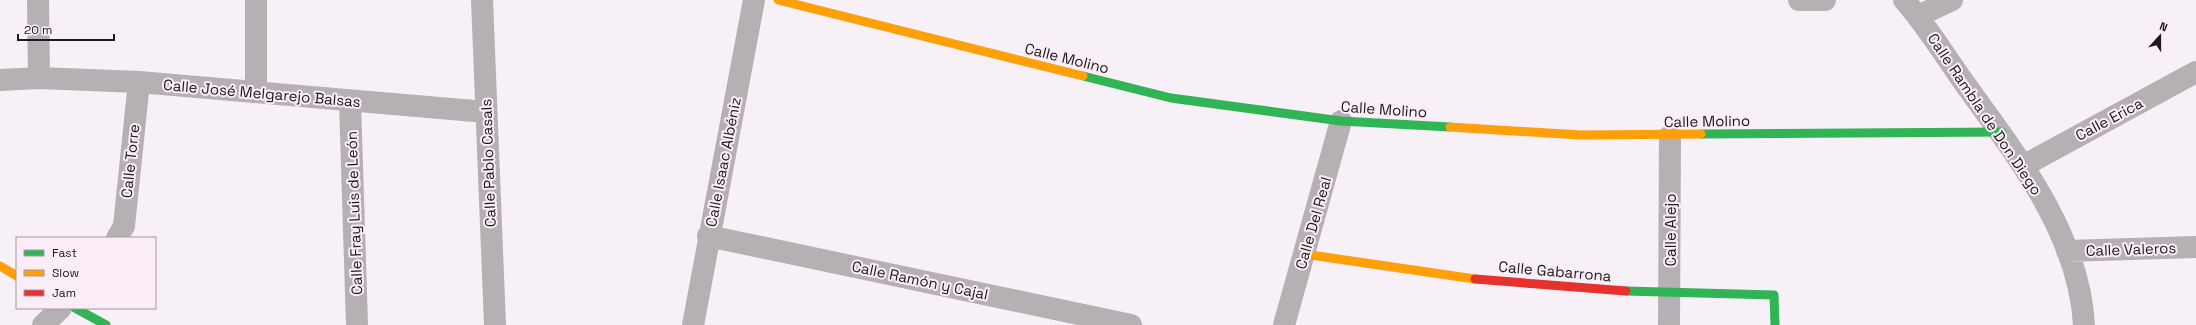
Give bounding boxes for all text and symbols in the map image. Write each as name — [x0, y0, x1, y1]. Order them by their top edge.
scale bar — [18, 16, 114, 42]
north arrow — [2140, 16, 2180, 56]
text: N — [2158, 19, 2170, 35]
text: 20 m — [24, 22, 52, 38]
street label: Calle Rambla de Don Diego — [1924, 29, 2046, 199]
street label: Calle Molino — [1023, 38, 1111, 78]
street label: Calle José Melgarejo Balsas — [162, 75, 362, 111]
street label: Calle Erica — [2072, 93, 2146, 145]
street label: Calle Isaac Albéniz — [701, 95, 745, 229]
street label: Calle Molino — [1340, 97, 1428, 121]
street label: Calle Pablo Casals — [476, 98, 500, 228]
street label: Calle Molino — [1664, 111, 1750, 131]
street label: Calle Torre — [117, 123, 143, 199]
street label: Calle Fray Luis de León — [342, 131, 366, 295]
street label: Calle Del Real — [1291, 175, 1335, 271]
street label: Calle Alejo — [1661, 193, 1680, 267]
legend — [16, 237, 156, 309]
street label: Calle Valeros — [2085, 238, 2177, 260]
text: Fast — [52, 245, 77, 261]
street label: Calle Ramón y Cajal — [850, 256, 990, 304]
street label: Calle Gabarrona — [1498, 257, 1613, 285]
text: Slow — [52, 265, 79, 281]
text: Jam — [52, 285, 76, 301]

